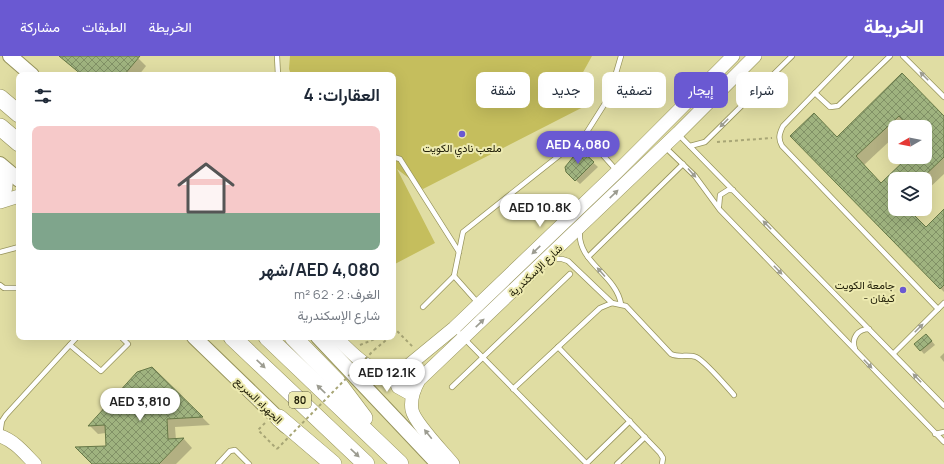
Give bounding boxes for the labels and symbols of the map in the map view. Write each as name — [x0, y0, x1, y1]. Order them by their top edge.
one-way arrow — [919, 71, 929, 81]
one-way arrow — [719, 118, 729, 128]
north arrow — [888, 120, 932, 164]
marker: ملعب نادي الكويت — [457, 129, 467, 139]
pin: AED 4,080 — [532, 131, 624, 165]
place label: ملعب نادي الكويت — [422, 140, 502, 158]
one-way arrow — [687, 168, 696, 178]
one-way arrow — [609, 189, 619, 199]
pin: AED 10.8K — [494, 194, 586, 228]
one-way arrow — [762, 220, 772, 230]
street label: شارع الإسكندرية — [505, 240, 566, 300]
one-way arrow — [531, 245, 541, 255]
one-way arrow — [773, 265, 783, 275]
one-way arrow — [597, 267, 606, 277]
place label: جامعة الكويت - كيفان — [835, 277, 895, 305]
marker: جامعة الكويت - كيفان — [898, 285, 908, 295]
one-way arrow — [475, 319, 485, 328]
one-way arrow — [914, 323, 924, 333]
one-way arrow — [256, 359, 266, 369]
pin: AED 12.1K — [341, 359, 433, 393]
one-way arrow — [863, 359, 873, 369]
street label: الجهراء السريع — [231, 373, 286, 427]
one-way arrow — [912, 373, 922, 383]
one-way arrow — [316, 384, 326, 393]
pin: AED 3,810 — [94, 388, 186, 422]
road number: 80 — [289, 392, 311, 408]
one-way arrow — [423, 428, 432, 439]
one-way arrow — [350, 448, 360, 458]

